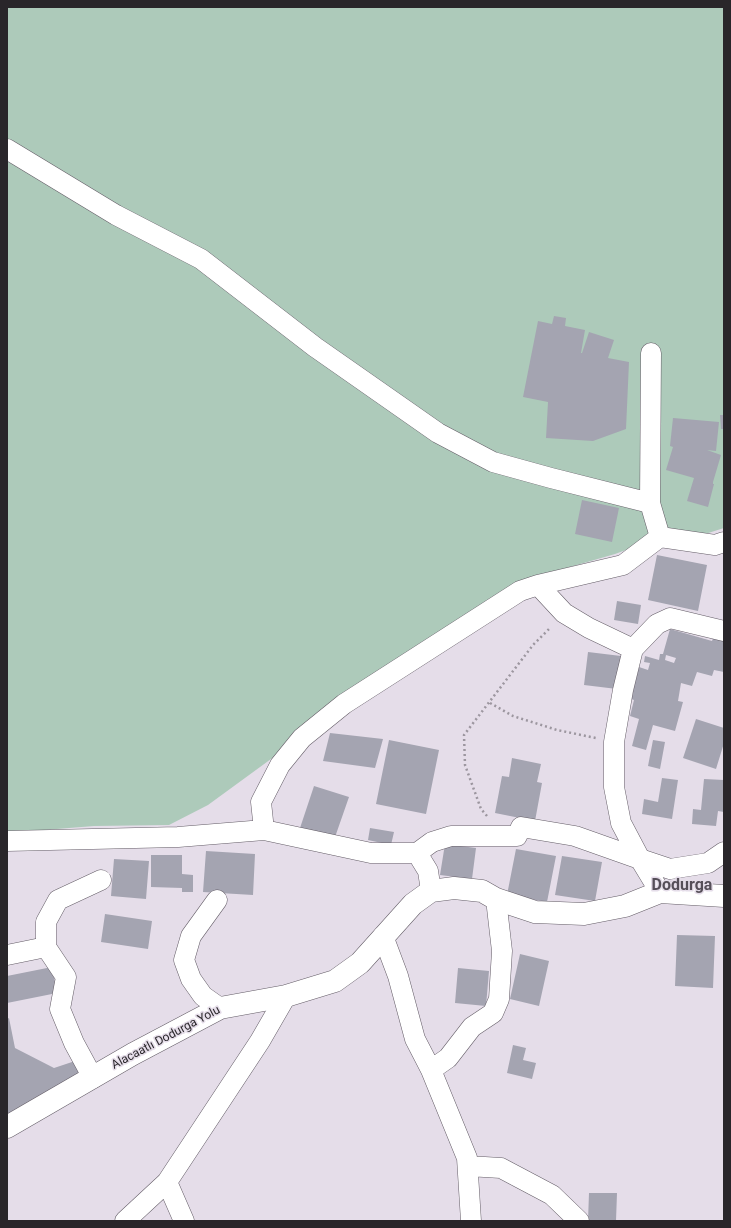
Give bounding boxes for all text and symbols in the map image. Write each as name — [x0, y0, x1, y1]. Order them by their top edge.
district label: Dodurga — [652, 876, 712, 896]
street label: Alacaatlı Dodurga Yolu — [109, 1003, 223, 1073]

